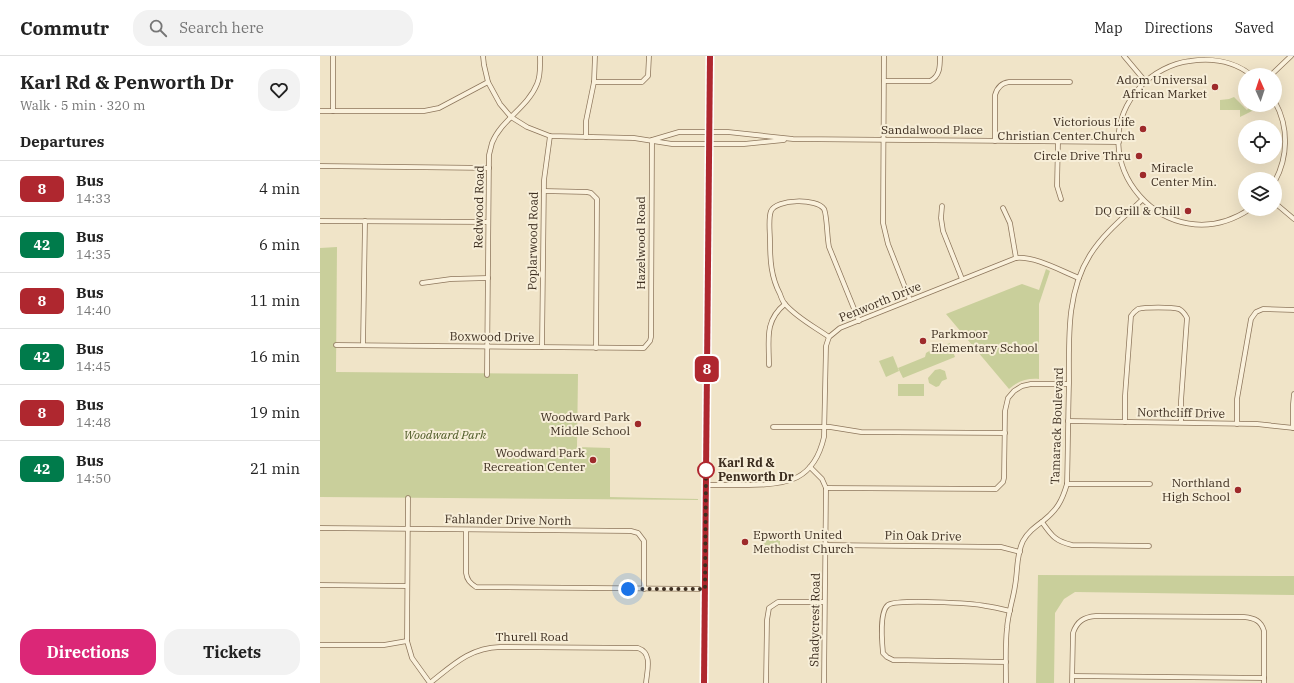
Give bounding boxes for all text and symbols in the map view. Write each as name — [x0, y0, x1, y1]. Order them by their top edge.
search box — [133, 10, 413, 46]
text: Commutr — [20, 16, 109, 40]
icon: search — [147, 17, 169, 39]
text: Search here — [179, 18, 264, 37]
text: Map — [1094, 19, 1123, 37]
text: Directions — [1145, 19, 1213, 37]
text: Saved — [1235, 19, 1274, 37]
north arrow — [1238, 68, 1282, 112]
map controls — [1238, 68, 1282, 216]
button: heart — [258, 69, 300, 111]
text: Karl Rd & Penworth Dr — [20, 70, 234, 94]
place label: Adom Universal African Market — [1116, 72, 1207, 101]
marker: Adom Universal African Market — [1210, 82, 1220, 92]
text: Walk · 5 min · 320 m — [20, 97, 145, 114]
place label: Victorious Life Christian Center Church — [998, 114, 1136, 143]
button: locate — [1238, 120, 1282, 164]
street label: Sandalwood Place — [881, 122, 983, 137]
marker: Victorious Life Christian Center Church — [1138, 124, 1148, 134]
text: Departures — [20, 132, 104, 151]
place label: Circle Drive Thru — [1034, 148, 1132, 163]
marker: Circle Drive Thru — [1134, 151, 1144, 161]
place label: Miracle Center Min. — [1151, 160, 1217, 189]
street label: Redwood Road — [470, 165, 487, 249]
marker: Miracle Center Min. — [1138, 170, 1148, 180]
text: Bus — [76, 171, 104, 190]
button: layers — [1238, 172, 1282, 216]
text: 4 min — [259, 179, 300, 198]
text: 8 — [38, 180, 46, 198]
text: 14:33 — [76, 190, 111, 207]
street label: Poplarwood Road — [524, 191, 541, 291]
street label: Hazelwood Road — [633, 196, 648, 290]
place label: DQ Grill & Chill — [1095, 203, 1180, 218]
marker: DQ Grill & Chill — [1183, 206, 1193, 216]
text: Bus — [76, 227, 104, 246]
text: 6 min — [259, 235, 300, 254]
text: 42 — [34, 236, 50, 254]
text: 14:35 — [76, 246, 111, 263]
street label: Penworth Drive — [836, 278, 923, 325]
text: Bus — [76, 283, 104, 302]
text: 11 min — [250, 291, 300, 310]
text: 8 — [38, 292, 46, 310]
text: 14:40 — [76, 302, 111, 319]
place label: Parkmoor Elementary School — [931, 326, 1038, 355]
street label: Boxwood Drive — [450, 328, 535, 345]
marker: Parkmoor Elementary School — [918, 336, 928, 346]
text: Bus — [76, 339, 104, 358]
text: 16 min — [250, 347, 300, 366]
text: 42 — [34, 348, 50, 366]
line badge: 8 — [694, 356, 720, 382]
text: 14:45 — [76, 358, 111, 375]
text: 8 — [703, 360, 711, 378]
street label: Tamarack Boulevard — [1047, 367, 1066, 485]
text: Bus — [76, 395, 104, 414]
text: 19 min — [250, 403, 300, 422]
text: 8 — [38, 404, 46, 422]
street label: Northcliff Drive — [1137, 404, 1225, 421]
place label: Woodward Park Middle School — [540, 409, 630, 438]
text: 14:48 — [76, 414, 111, 431]
marker: Woodward Park Middle School — [633, 419, 643, 429]
park label: Woodward Park — [404, 427, 487, 442]
place label: Woodward Park Recreation Center — [483, 445, 586, 474]
text: Bus — [76, 451, 104, 470]
marker: Woodward Park Recreation Center — [588, 455, 598, 465]
place label: Karl Rd & Penworth Dr — [718, 455, 794, 484]
text: 21 min — [250, 459, 300, 478]
text: 42 — [34, 460, 50, 478]
marker: Karl Rd & Penworth Dr — [697, 461, 715, 479]
text: 14:50 — [76, 470, 111, 487]
place label: Northland High School — [1162, 475, 1230, 504]
marker: Northland High School — [1233, 485, 1243, 495]
street label: Fahlander Drive North — [444, 511, 572, 528]
place label: Epworth United Methodist Church — [753, 527, 855, 556]
street label: Pin Oak Drive — [884, 527, 962, 544]
marker: Epworth United Methodist Church — [740, 537, 750, 547]
street label: Shadycrest Road — [806, 573, 823, 667]
your location — [618, 579, 638, 599]
button: Directions — [20, 629, 156, 675]
button: Tickets — [164, 629, 300, 675]
street label: Thurell Road — [495, 629, 569, 644]

